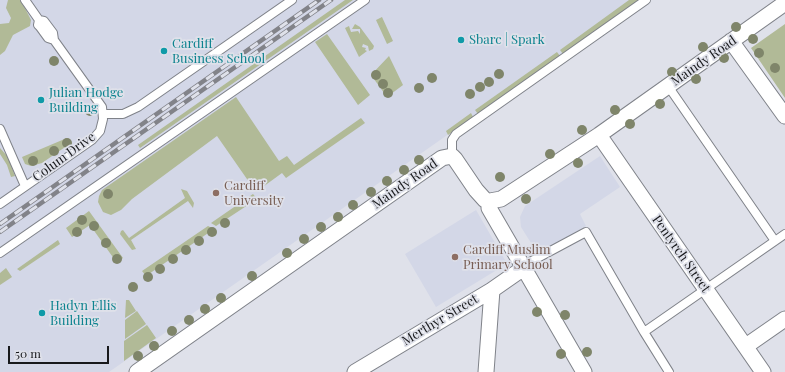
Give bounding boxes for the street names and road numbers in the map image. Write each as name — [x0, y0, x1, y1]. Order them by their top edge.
street label: Maindy Road — [668, 33, 740, 89]
street label: Colum Drive — [30, 129, 98, 185]
street label: Maindy Road — [369, 156, 441, 212]
street label: Pentyrch Street — [649, 212, 713, 296]
street label: Merthyr Street — [399, 291, 481, 349]

